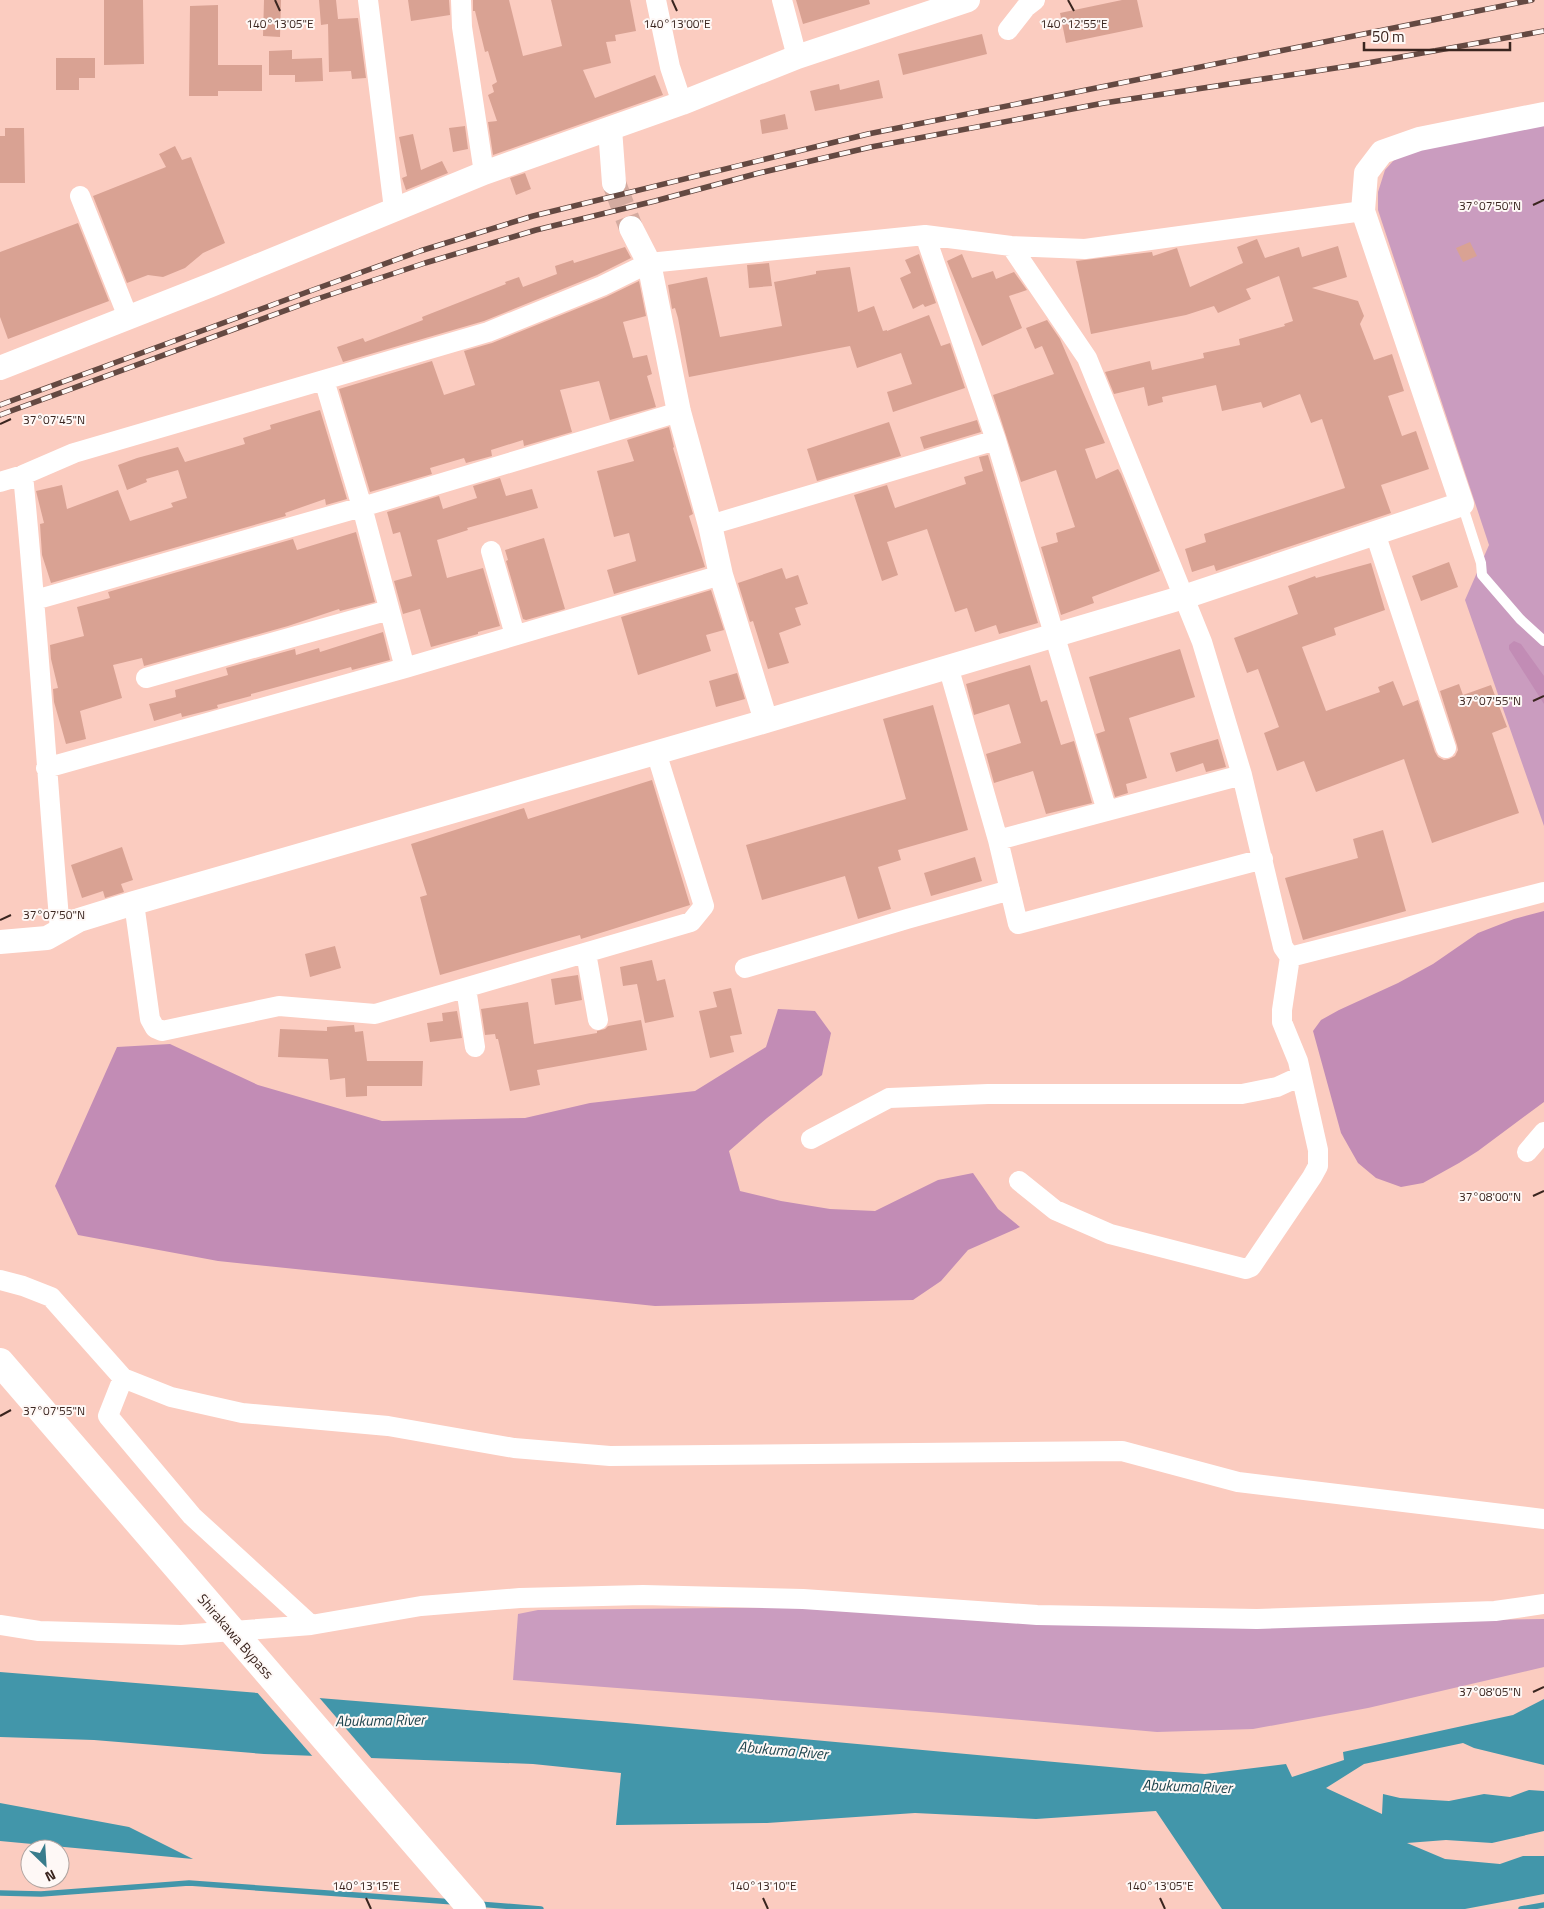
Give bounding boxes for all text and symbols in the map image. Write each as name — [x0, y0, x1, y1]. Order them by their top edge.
text: 140°13'05"E — [246, 14, 314, 33]
text: 140°13'00"E — [643, 14, 711, 33]
text: 140°12'55"E — [1040, 14, 1108, 33]
scale bar — [1364, 20, 1510, 52]
text: 50 m — [1372, 25, 1405, 48]
text: 37°07'50"N — [1459, 196, 1521, 215]
text: 37°07'45"N — [23, 410, 85, 429]
text: 37°07'55"N — [1459, 691, 1521, 710]
text: 37°07'50"N — [23, 905, 85, 924]
text: 37°08'00"N — [1459, 1187, 1521, 1206]
text: 37°07'55"N — [23, 1401, 85, 1420]
street label: Shirakawa Bypass — [193, 1589, 279, 1683]
text: 37°08'05"N — [1459, 1682, 1521, 1701]
water label: Abukuma River — [335, 1708, 427, 1732]
water label: Abukuma River — [737, 1735, 831, 1766]
water label: Abukuma River — [1142, 1773, 1234, 1799]
north arrow — [20, 1839, 70, 1889]
text: N — [42, 1865, 60, 1888]
text: 140°13'15"E — [332, 1876, 400, 1895]
text: 140°13'10"E — [729, 1876, 797, 1895]
text: 140°13'05"E — [1126, 1876, 1194, 1895]

